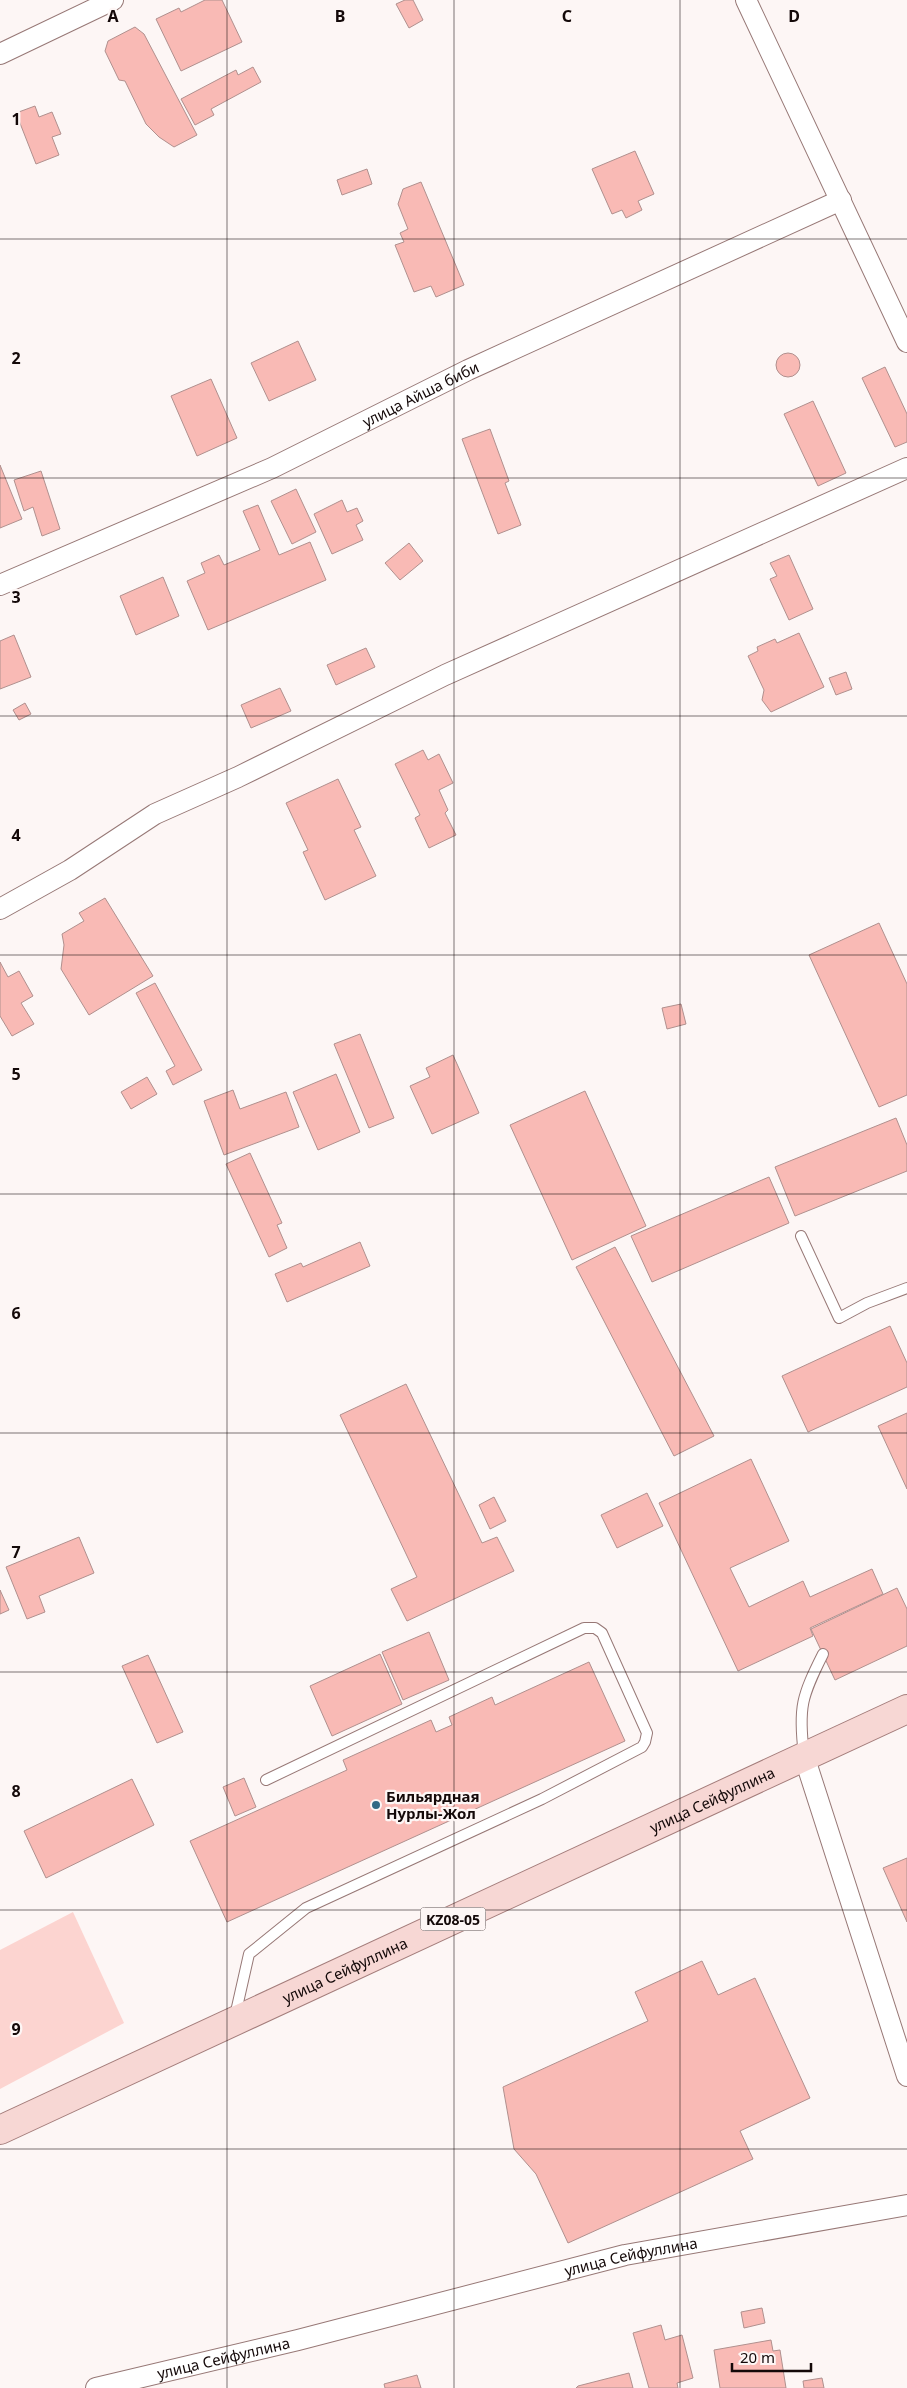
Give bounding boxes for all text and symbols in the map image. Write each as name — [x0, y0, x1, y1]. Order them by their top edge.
text: A — [107, 5, 119, 27]
text: B — [335, 5, 345, 27]
text: C — [562, 5, 572, 27]
text: D — [788, 5, 800, 27]
text: 1 — [11, 108, 21, 130]
text: 2 — [11, 347, 21, 369]
street label: улица Айша биби — [359, 357, 482, 431]
text: 3 — [11, 586, 21, 608]
text: 4 — [11, 824, 21, 846]
text: 5 — [11, 1063, 21, 1085]
text: 6 — [11, 1302, 21, 1324]
text: 7 — [11, 1541, 21, 1563]
street label: улица Сейфуллина — [646, 1762, 778, 1837]
text: 8 — [11, 1780, 21, 1802]
place label: Бильярдная Нурлы-Жол — [386, 1786, 480, 1823]
marker: Бильярдная Нурлы-Жол — [370, 1799, 382, 1811]
road number: KZ08-05 — [420, 1908, 486, 1930]
street label: улица Сейфуллина — [279, 1932, 410, 2008]
text: 9 — [11, 2018, 21, 2040]
street label: улица Сейфуллина — [562, 2232, 699, 2280]
street label: улица Сейфуллина — [155, 2332, 292, 2383]
scale bar — [732, 2340, 811, 2372]
text: 20 m — [740, 2347, 775, 2367]

